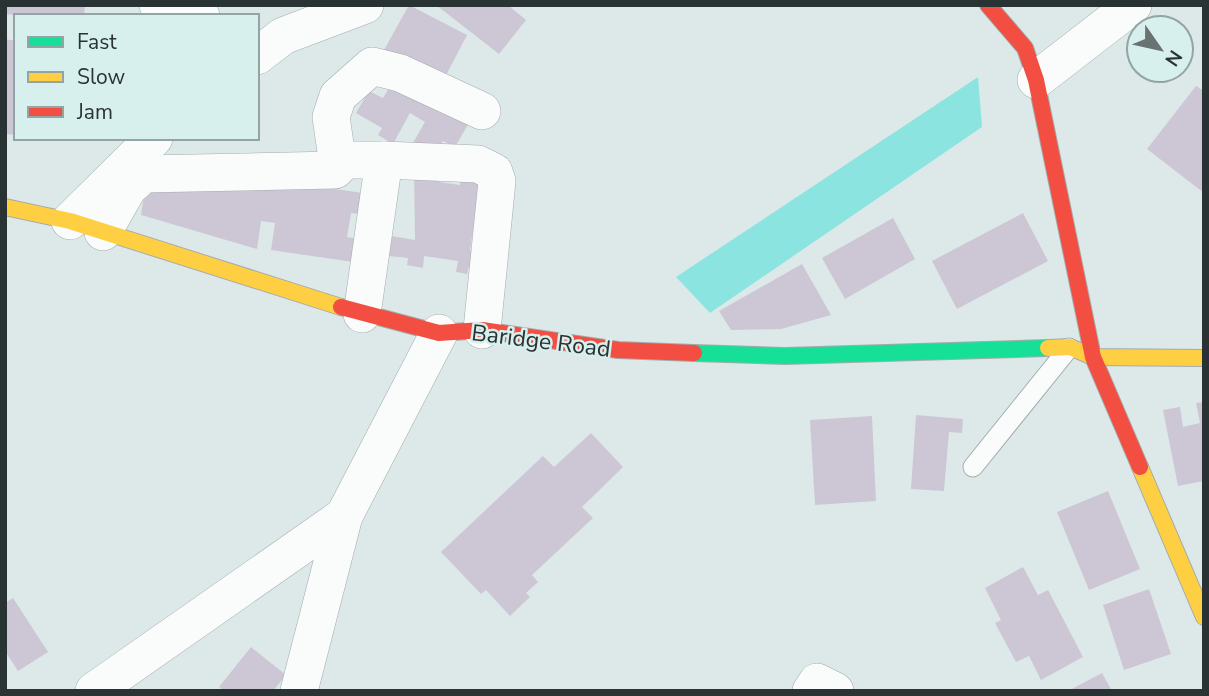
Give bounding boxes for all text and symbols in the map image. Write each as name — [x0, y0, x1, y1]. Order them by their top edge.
legend — [14, 14, 259, 140]
north arrow — [1125, 14, 1195, 84]
text: Fast — [77, 28, 117, 56]
text: N — [1159, 45, 1188, 71]
text: Slow — [77, 63, 126, 91]
text: Jam — [76, 98, 113, 126]
street label: Baridge Road — [470, 317, 612, 365]

